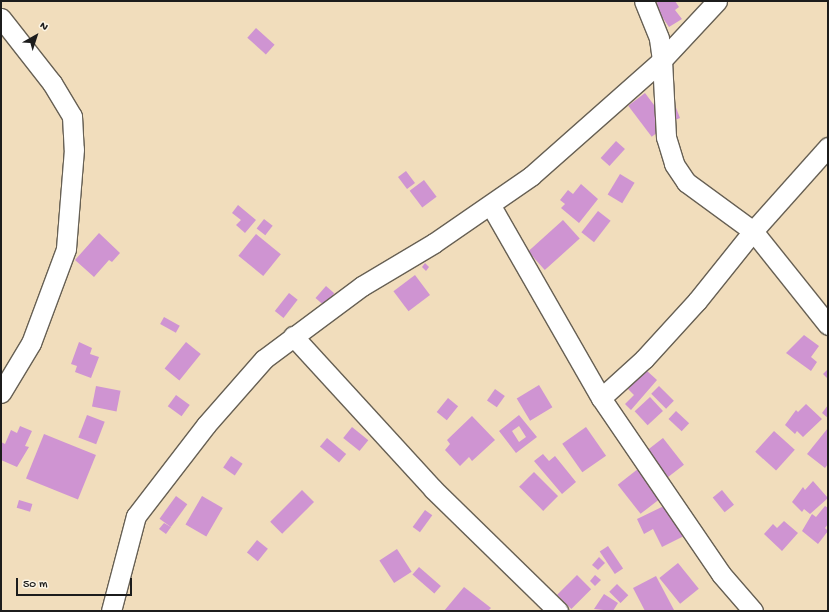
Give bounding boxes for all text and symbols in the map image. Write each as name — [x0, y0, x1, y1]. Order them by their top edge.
north arrow — [16, 16, 56, 56]
text: N — [37, 20, 50, 34]
scale bar — [18, 570, 134, 596]
text: 50 m — [23, 578, 48, 592]

